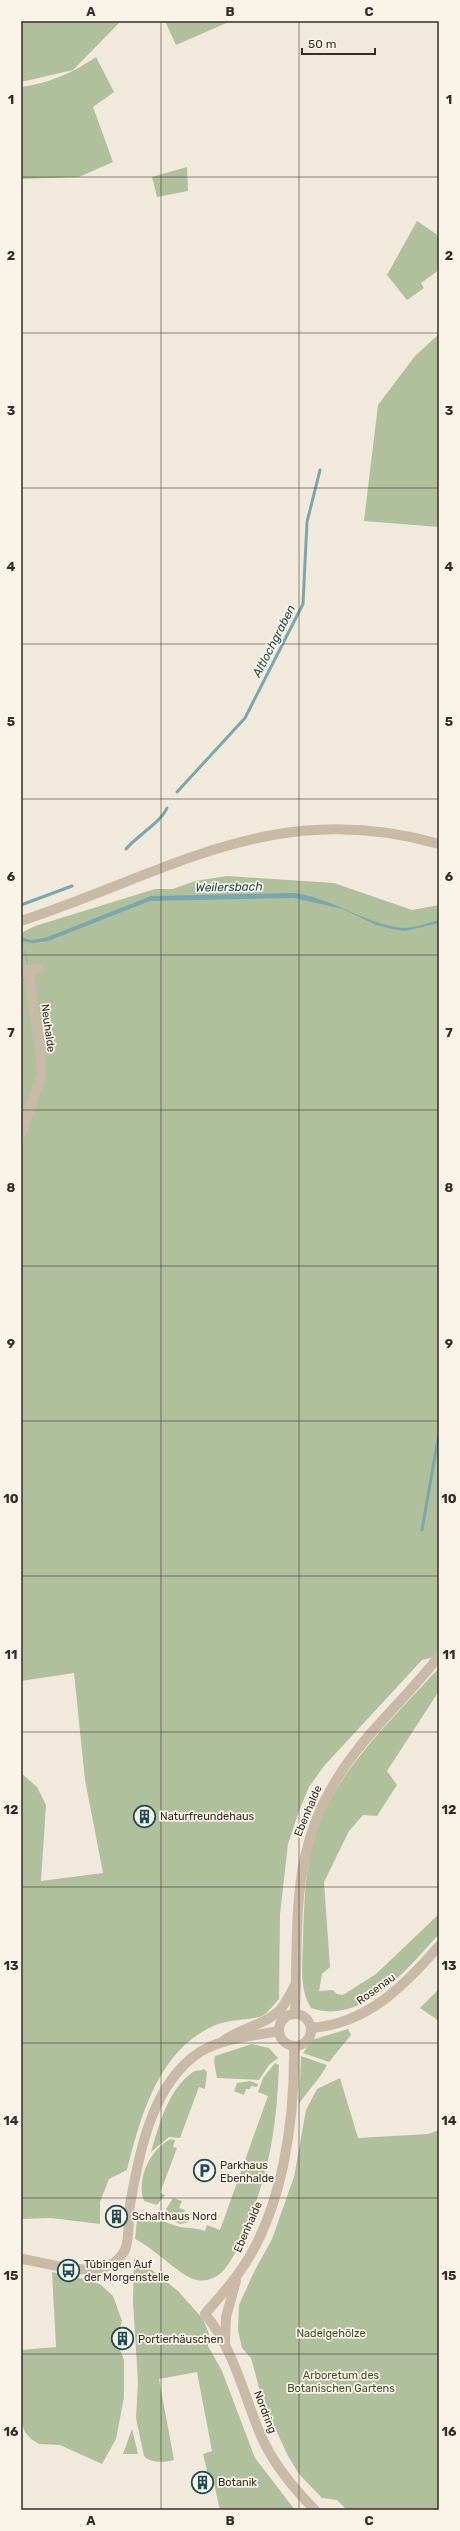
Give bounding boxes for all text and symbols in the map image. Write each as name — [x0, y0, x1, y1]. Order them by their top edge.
text: A — [86, 4, 96, 19]
text: B — [225, 4, 235, 19]
text: C — [364, 4, 374, 19]
scale bar — [302, 30, 375, 56]
text: 50 m — [308, 37, 336, 51]
text: 1 — [8, 92, 14, 107]
text: 1 — [446, 92, 452, 107]
text: 2 — [7, 248, 15, 263]
text: 2 — [445, 248, 453, 263]
text: 3 — [7, 403, 16, 418]
text: 3 — [445, 403, 454, 418]
text: 4 — [7, 559, 16, 574]
text: 4 — [445, 559, 454, 574]
water label: Altlochgraben — [249, 603, 298, 680]
text: 5 — [7, 714, 15, 729]
text: 5 — [445, 714, 453, 729]
text: 6 — [7, 869, 16, 884]
text: 6 — [445, 869, 454, 884]
water label: Weilersbach — [195, 879, 263, 895]
street label: Neuhalde — [38, 1003, 58, 1053]
text: 7 — [7, 1025, 15, 1040]
text: 7 — [445, 1025, 453, 1040]
text: 8 — [7, 1180, 16, 1195]
text: 8 — [445, 1180, 454, 1195]
text: 9 — [7, 1336, 15, 1351]
text: 9 — [445, 1336, 453, 1351]
text: 10 — [3, 1491, 19, 1506]
text: 10 — [441, 1491, 457, 1506]
text: 11 — [5, 1647, 17, 1662]
text: 11 — [443, 1647, 455, 1662]
street label: Ebenhalde — [291, 1784, 325, 1838]
text: 12 — [4, 1802, 18, 1817]
text: 12 — [442, 1802, 456, 1817]
building icon: Naturfreundehaus — [132, 1803, 158, 1829]
place label: Naturfreundehaus — [160, 1810, 255, 1823]
text: 13 — [3, 1958, 19, 1973]
text: 13 — [441, 1958, 457, 1973]
street label: Rosenau — [354, 1971, 398, 2007]
text: 14 — [3, 2113, 19, 2128]
text: 14 — [441, 2113, 457, 2128]
parking icon: Parkhaus Ebenhalde — [192, 2158, 218, 2184]
place label: Parkhaus Ebenhalde — [220, 2159, 274, 2185]
street label: Ebenhalde — [231, 2200, 265, 2254]
building icon: Schalthaus Nord — [103, 2203, 129, 2229]
place label: Schalthaus Nord — [132, 2210, 217, 2223]
bus stop icon: Tübingen Auf der Morgenstelle — [55, 2257, 81, 2283]
place label: Tübingen Auf der Morgenstelle — [84, 2258, 169, 2284]
text: 15 — [4, 2268, 18, 2283]
text: 15 — [442, 2268, 456, 2283]
building icon: Portierhäuschen — [109, 2326, 135, 2352]
park label: Nadelgehölze — [296, 2327, 366, 2340]
place label: Portierhäuschen — [138, 2333, 223, 2346]
park label: Arboretum des Botanischen Gartens — [287, 2369, 395, 2395]
street label: Nordring — [251, 2389, 279, 2435]
text: 16 — [4, 2424, 19, 2439]
text: 16 — [442, 2424, 457, 2439]
building icon: Botanik — [189, 2469, 215, 2495]
place label: Botanik — [218, 2476, 257, 2489]
text: A — [86, 2513, 96, 2528]
text: B — [225, 2513, 235, 2528]
text: C — [364, 2513, 374, 2528]

